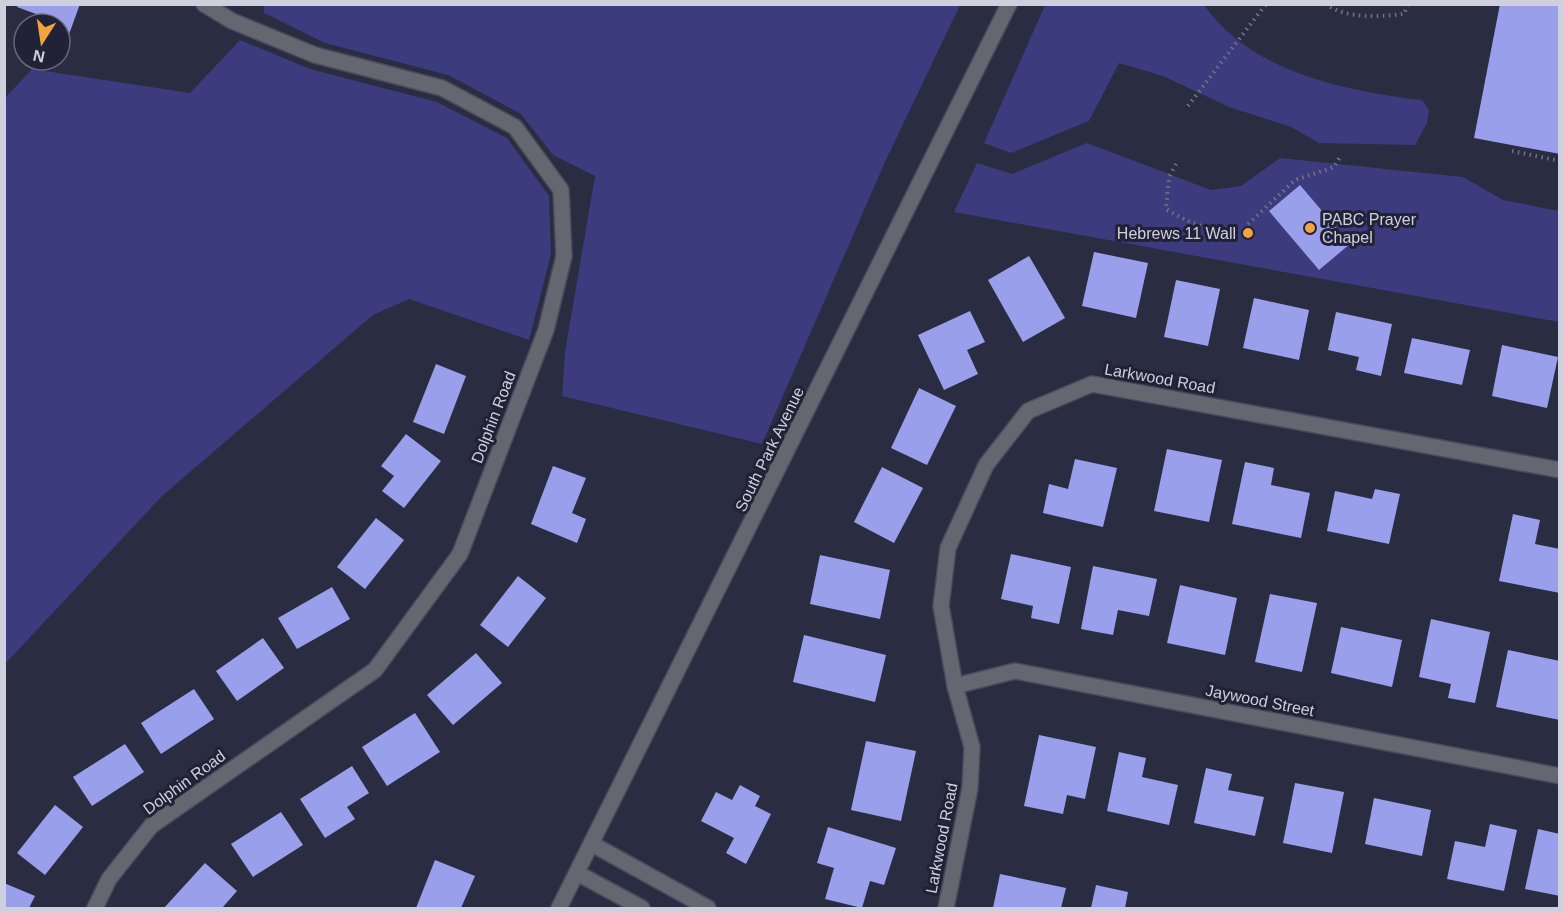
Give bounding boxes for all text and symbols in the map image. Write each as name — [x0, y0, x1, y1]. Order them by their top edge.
north arrow — [12, 12, 72, 72]
text: N — [32, 47, 46, 66]
place label: PABC Prayer Chapel — [1322, 211, 1417, 246]
marker: PABC Prayer Chapel — [1303, 221, 1317, 235]
place label: Hebrews 11 Wall — [1117, 225, 1236, 242]
marker: Hebrews 11 Wall — [1241, 226, 1255, 240]
street label: Larkwood Road — [1103, 360, 1217, 397]
street label: Dolphin Road — [468, 369, 519, 465]
street label: South Park Avenue — [732, 384, 807, 514]
street label: Jaywood Street — [1204, 682, 1316, 719]
street label: Dolphin Road — [140, 747, 229, 818]
street label: Larkwood Road — [922, 781, 961, 895]

